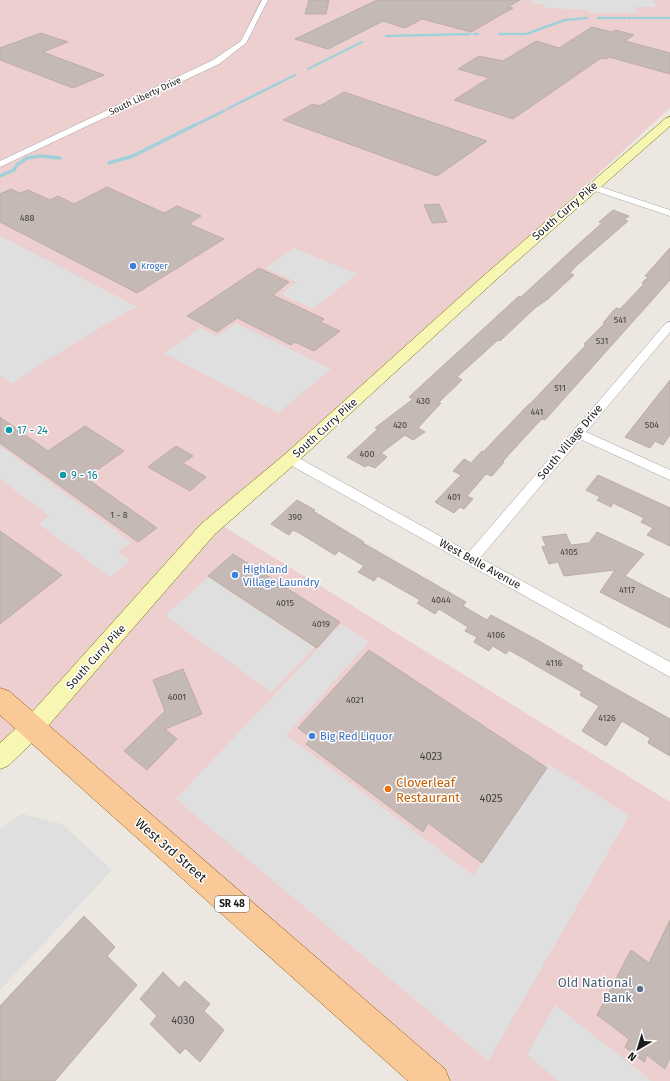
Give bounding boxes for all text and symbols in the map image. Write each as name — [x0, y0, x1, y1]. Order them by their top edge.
street label: South Liberty Drive — [107, 75, 183, 117]
street label: South Curry Pike — [530, 179, 600, 243]
house number: 488 — [20, 213, 34, 223]
marker: Kroger — [128, 261, 138, 271]
place label: Kroger — [141, 261, 168, 271]
house number: 541 — [614, 315, 626, 325]
house number: 531 — [596, 336, 608, 346]
house number: 511 — [554, 383, 566, 393]
street label: South Curry Pike — [290, 396, 360, 460]
house number: 430 — [416, 396, 430, 406]
street label: South Village Drive — [535, 402, 605, 482]
house number: 441 — [531, 407, 543, 417]
house number: 420 — [393, 420, 407, 430]
house number: 504 — [645, 420, 659, 430]
place label: 17 - 24 — [17, 424, 48, 437]
marker: 17 - 24 — [4, 425, 14, 435]
house number: 400 — [360, 449, 374, 459]
place label: 9 - 16 — [71, 469, 98, 482]
marker: 9 - 16 — [58, 470, 68, 480]
house number: 401 — [447, 492, 461, 502]
house number: 1 - 8 — [110, 510, 128, 520]
house number: 390 — [288, 512, 302, 522]
street label: West Belle Avenue — [437, 536, 523, 592]
house number: 4105 — [560, 547, 578, 557]
place label: Highland Village Laundry — [243, 563, 320, 589]
marker: Highland Village Laundry — [230, 570, 240, 580]
house number: 4117 — [619, 585, 635, 595]
house number: 4044 — [431, 595, 451, 605]
house number: 4015 — [276, 598, 294, 608]
house number: 4019 — [312, 619, 330, 629]
street label: South Curry Pike — [64, 622, 128, 692]
house number: 4106 — [487, 630, 505, 640]
house number: 4116 — [546, 658, 563, 668]
house number: 4001 — [168, 692, 186, 702]
house number: 4021 — [346, 695, 364, 705]
house number: 4126 — [598, 713, 616, 723]
place label: Big Red Liquor — [320, 730, 393, 743]
marker: Big Red Liquor — [307, 731, 317, 741]
house number: 4023 — [420, 750, 442, 763]
place label: Cloverleaf Restaurant — [396, 775, 460, 805]
marker: Cloverleaf Restaurant — [383, 784, 393, 794]
house number: 4025 — [480, 792, 503, 805]
street label: West 3rd Street — [132, 815, 210, 885]
road number: SR 48 — [215, 896, 249, 912]
place label: Old National Bank — [558, 975, 632, 1005]
marker: Old National Bank — [635, 984, 645, 994]
house number: 4030 — [171, 1014, 195, 1027]
north arrow — [618, 1029, 658, 1069]
text: N — [625, 1049, 639, 1064]

